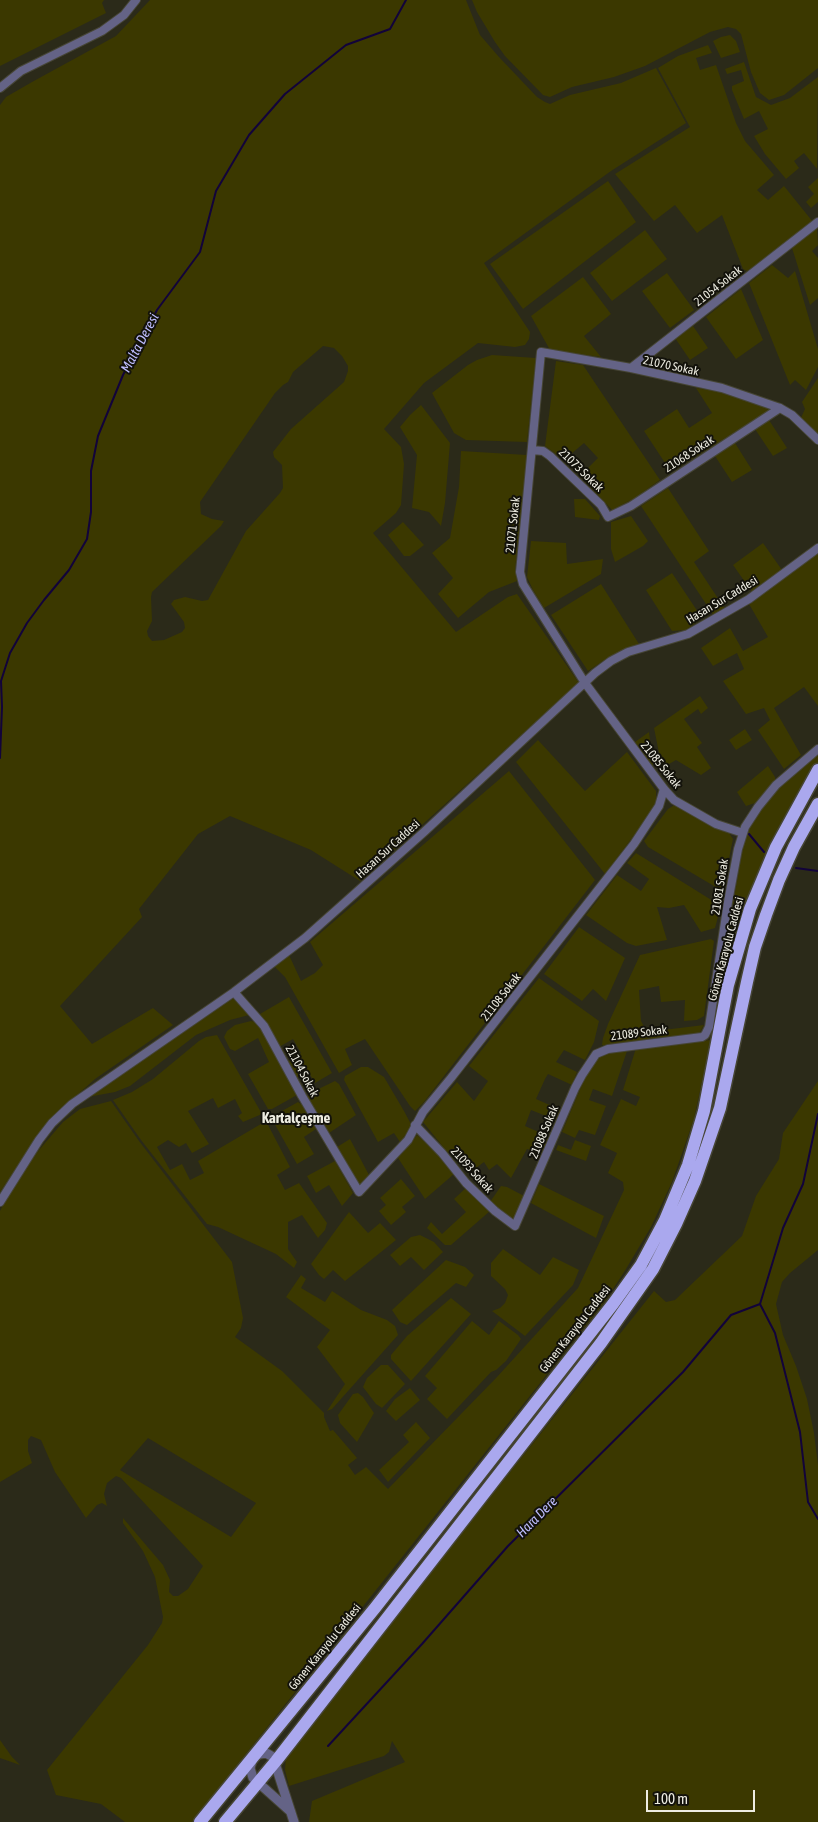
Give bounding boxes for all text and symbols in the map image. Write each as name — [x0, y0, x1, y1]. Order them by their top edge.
street label: 21054 Sokak — [691, 263, 745, 309]
water label: Malta Deresi — [117, 311, 163, 375]
street label: 21070 Sokak — [642, 353, 700, 379]
street label: 21068 Sokak — [661, 433, 717, 475]
street label: 21073 Sokak — [556, 445, 606, 495]
street label: 21071 Sokak — [503, 496, 523, 554]
street label: Hasan Sur Caddesi — [684, 573, 760, 627]
street label: 21085 Sokak — [638, 738, 684, 792]
street label: Hasan Sur Caddesi — [353, 817, 423, 881]
street label: 21081 Sokak — [708, 858, 732, 916]
street label: Gönen Karayolu Caddesi — [705, 896, 747, 1002]
street label: 21108 Sokak — [478, 970, 524, 1024]
street label: 21089 Sokak — [610, 1022, 668, 1044]
street label: 21104 Sokak — [282, 1043, 322, 1099]
street label: 21088 Sokak — [526, 1103, 562, 1161]
district label: Kartalçeşme — [262, 1109, 330, 1127]
street label: 21093 Sokak — [448, 1144, 496, 1196]
street label: Gönen Karayolu Caddesi — [536, 1283, 614, 1375]
water label: Hara Dere — [513, 1493, 561, 1541]
street label: Gönen Karayolu Caddesi — [286, 1601, 364, 1693]
scale bar — [648, 1780, 757, 1812]
text: 100 m — [654, 1790, 688, 1807]

